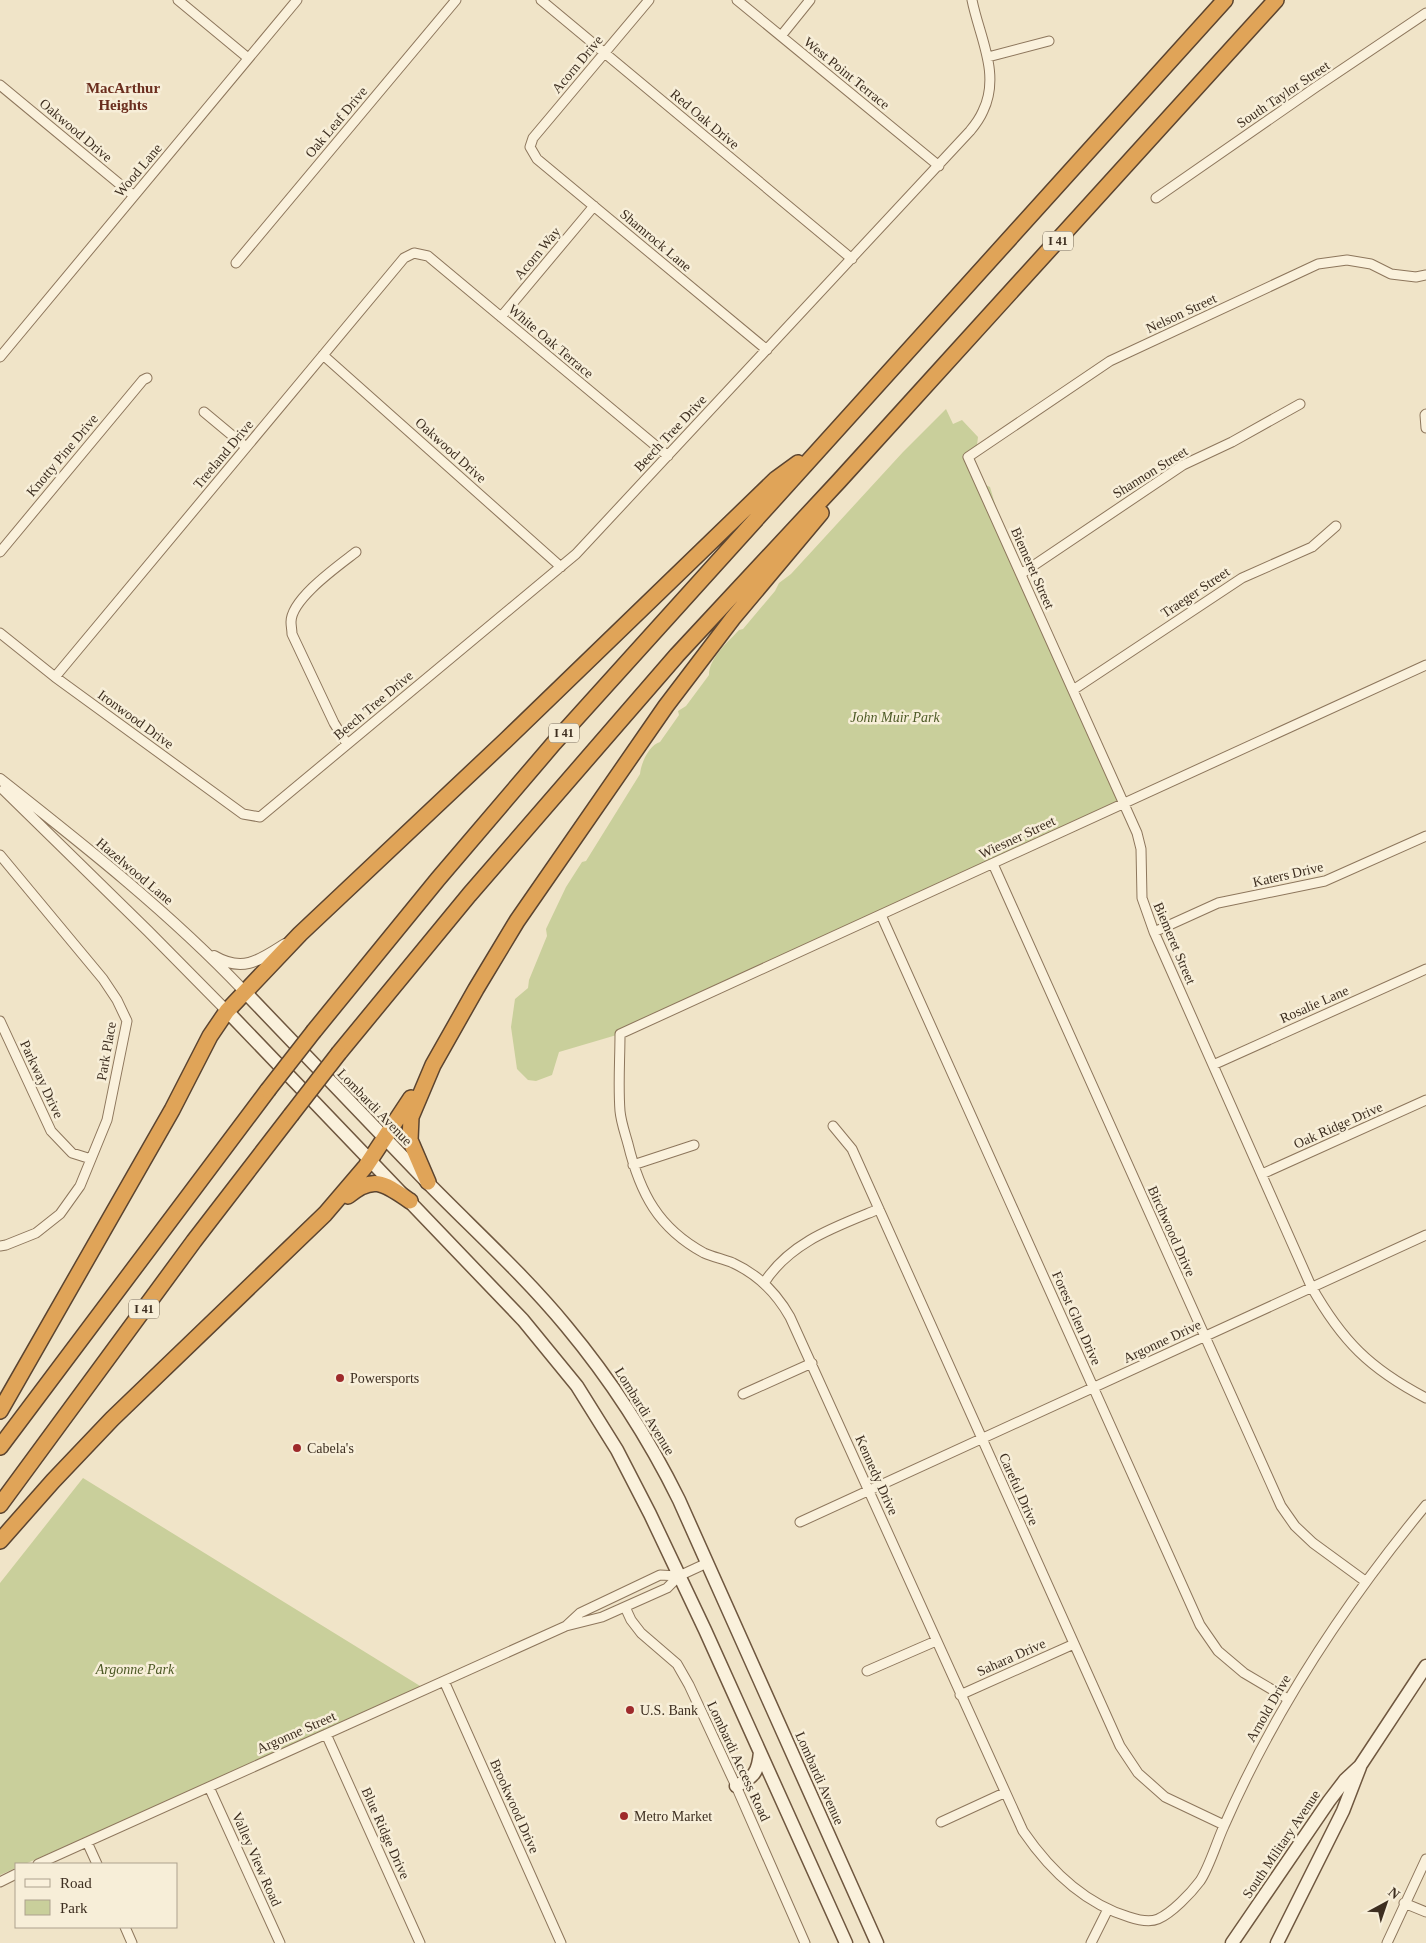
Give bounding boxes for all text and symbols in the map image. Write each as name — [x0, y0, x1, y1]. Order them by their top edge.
street label: Acorn Drive — [549, 33, 606, 96]
street label: West Point Terrace — [801, 34, 892, 112]
street label: South Taylor Street — [1234, 58, 1333, 131]
district label: MacArthur Heights — [86, 80, 160, 113]
street label: Oak Leaf Drive — [302, 84, 370, 161]
street label: Red Oak Drive — [667, 86, 742, 152]
street label: Oakwood Drive — [36, 96, 115, 165]
street label: Wood Lane — [112, 141, 165, 200]
street label: Shamrock Lane — [617, 206, 694, 274]
street label: Acorn Way — [511, 224, 564, 282]
road number: I 41 — [1043, 232, 1073, 250]
street label: Nelson Street — [1144, 291, 1219, 336]
street label: White Oak Terrace — [505, 302, 596, 381]
street label: Beech Tree Drive — [631, 392, 710, 475]
street label: Knotty Pine Drive — [24, 411, 101, 499]
street label: Oakwood Drive — [412, 415, 489, 486]
street label: Treeland Drive — [190, 417, 256, 492]
street label: Shannon Street — [1110, 443, 1190, 501]
street label: Biemeret Street — [1008, 525, 1057, 611]
street label: Traeger Street — [1158, 564, 1232, 621]
street label: Beech Tree Drive — [331, 668, 416, 743]
street label: Ironwood Drive — [95, 687, 176, 752]
park label: John Muir Park — [850, 710, 940, 725]
road number: I 41 — [549, 724, 579, 742]
street label: Wiesner Street — [977, 813, 1058, 862]
street label: Hazelwood Lane — [93, 835, 176, 908]
street label: Katers Drive — [1251, 859, 1325, 890]
street label: Biemeret Street — [1151, 900, 1199, 986]
street label: Rosalie Lane — [1278, 983, 1351, 1026]
street label: Park Place — [94, 1020, 119, 1082]
street label: Parkway Drive — [17, 1038, 66, 1121]
street label: Lombardi Avenue — [334, 1066, 415, 1149]
street label: Oak Ridge Drive — [1291, 1099, 1385, 1152]
street label: Birchwood Drive — [1145, 1184, 1198, 1279]
street label: Forest Glen Drive — [1049, 1269, 1104, 1367]
road number: I 41 — [129, 1300, 159, 1318]
street label: Argonne Drive — [1121, 1317, 1203, 1366]
street label: Lombardi Avenue — [612, 1365, 678, 1458]
place label: Powersports — [350, 1371, 419, 1386]
marker: Powersports — [334, 1372, 346, 1384]
street label: Kennedy Drive — [852, 1433, 901, 1518]
place label: Cabela's — [307, 1441, 354, 1456]
marker: Cabela's — [291, 1442, 303, 1454]
street label: Careful Drive — [996, 1451, 1041, 1528]
street label: Sahara Drive — [975, 1636, 1048, 1679]
park label: Argonne Park — [95, 1662, 175, 1677]
street label: Arnold Drive — [1243, 1672, 1294, 1744]
street label: Lombardi Access Road — [704, 1699, 773, 1824]
place label: U.S. Bank — [640, 1703, 698, 1718]
marker: U.S. Bank — [624, 1704, 636, 1716]
street label: Argonne Street — [254, 1708, 338, 1757]
street label: Lombardi Avenue — [792, 1729, 847, 1827]
street label: Brookwood Drive — [487, 1757, 542, 1856]
street label: Blue Ridge Drive — [359, 1785, 412, 1881]
street label: South Military Avenue — [1240, 1787, 1323, 1901]
place label: Metro Market — [634, 1809, 712, 1824]
street label: Valley View Road — [229, 1810, 284, 1909]
marker: Metro Market — [618, 1810, 630, 1822]
legend — [15, 1863, 178, 1928]
text: Road — [60, 1875, 92, 1891]
north arrow — [1361, 1878, 1411, 1928]
text: N — [1385, 1884, 1403, 1902]
text: Park — [60, 1900, 88, 1916]

